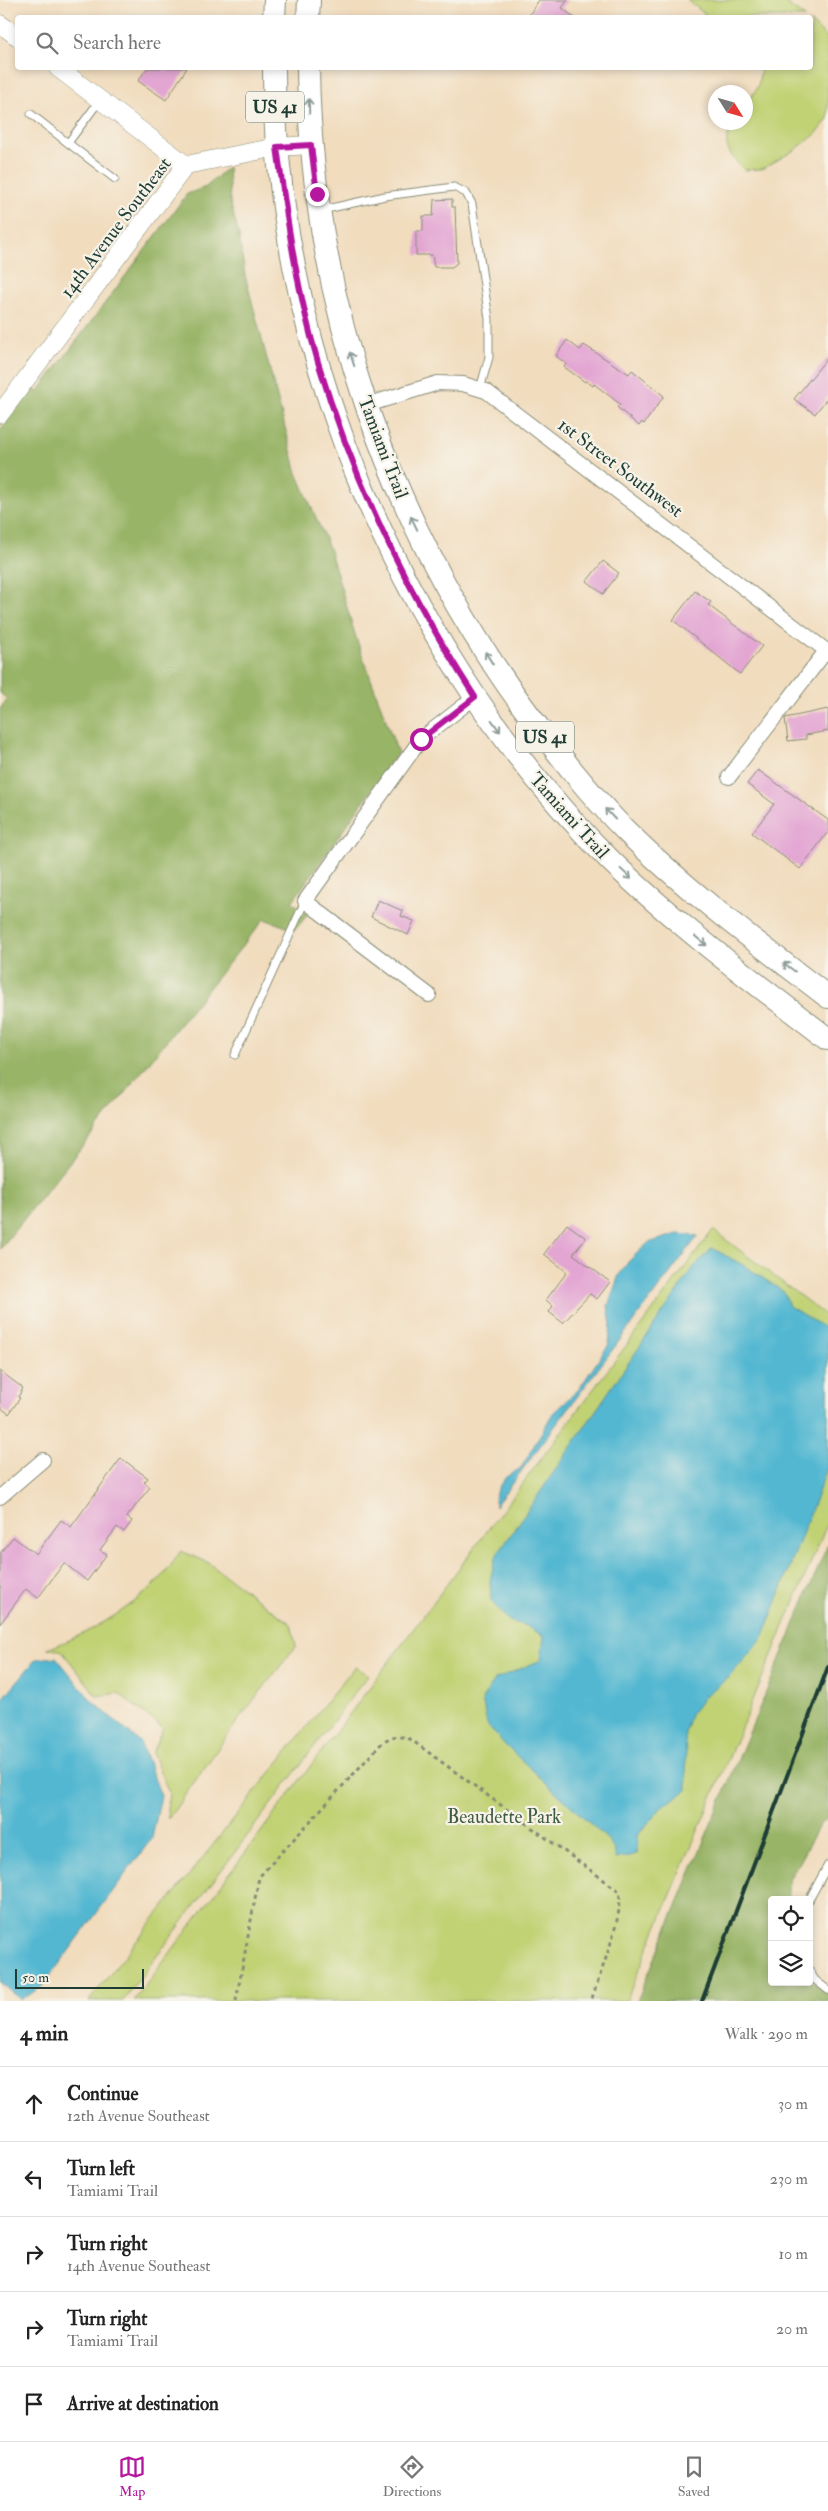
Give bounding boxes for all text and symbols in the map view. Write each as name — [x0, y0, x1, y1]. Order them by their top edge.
search box — [15, 15, 813, 70]
icon: search — [33, 29, 61, 57]
text: Search here — [73, 31, 161, 55]
north arrow — [708, 85, 753, 130]
road number: US 41 — [246, 91, 304, 122]
one-way arrow — [305, 99, 314, 115]
street label: 14th Avenue Southeast — [55, 152, 177, 303]
route end — [306, 183, 329, 206]
one-way arrow — [347, 351, 356, 367]
street label: Tamiami Trail — [352, 393, 414, 502]
street label: 1st Street Southwest — [553, 413, 688, 523]
one-way arrow — [409, 516, 418, 531]
one-way arrow — [484, 652, 494, 666]
one-way arrow — [491, 719, 501, 733]
road number: US 41 — [516, 722, 574, 752]
route start — [410, 728, 433, 751]
street label: Tamiami Trail — [524, 767, 614, 864]
one-way arrow — [605, 807, 616, 820]
one-way arrow — [619, 868, 632, 880]
one-way arrow — [695, 935, 708, 946]
one-way arrow — [782, 962, 796, 972]
park label: Beaudette Park — [447, 1805, 561, 1829]
map controls — [768, 1896, 813, 1986]
button: locate — [768, 1896, 813, 1941]
button: layers — [768, 1941, 813, 1986]
scale bar — [15, 1966, 144, 1989]
text: 50 m — [22, 1969, 49, 1986]
text: 4 min — [20, 2020, 68, 2047]
text: Walk · 290 m — [725, 2024, 808, 2044]
text: Continue — [67, 2082, 138, 2106]
icon: ahead — [20, 2090, 48, 2118]
text: 30 m — [778, 2094, 808, 2114]
text: 12th Avenue Southeast — [67, 2106, 210, 2126]
text: Turn left — [67, 2157, 135, 2181]
icon: left — [20, 2165, 48, 2193]
text: 230 m — [770, 2169, 808, 2189]
text: Tamiami Trail — [67, 2181, 158, 2201]
text: Turn right — [67, 2232, 147, 2256]
icon: right — [20, 2240, 48, 2268]
text: 10 m — [778, 2244, 808, 2264]
text: 14th Avenue Southeast — [67, 2256, 210, 2276]
text: Turn right — [67, 2307, 147, 2331]
icon: right — [20, 2315, 48, 2343]
text: 20 m — [776, 2319, 808, 2339]
text: Tamiami Trail — [67, 2331, 158, 2351]
icon: arrive — [20, 2390, 48, 2418]
text: Arrive at destination — [67, 2392, 219, 2416]
tab: Map — [118, 2453, 146, 2500]
tab: Directions — [383, 2453, 441, 2500]
tab: Saved — [678, 2453, 710, 2500]

